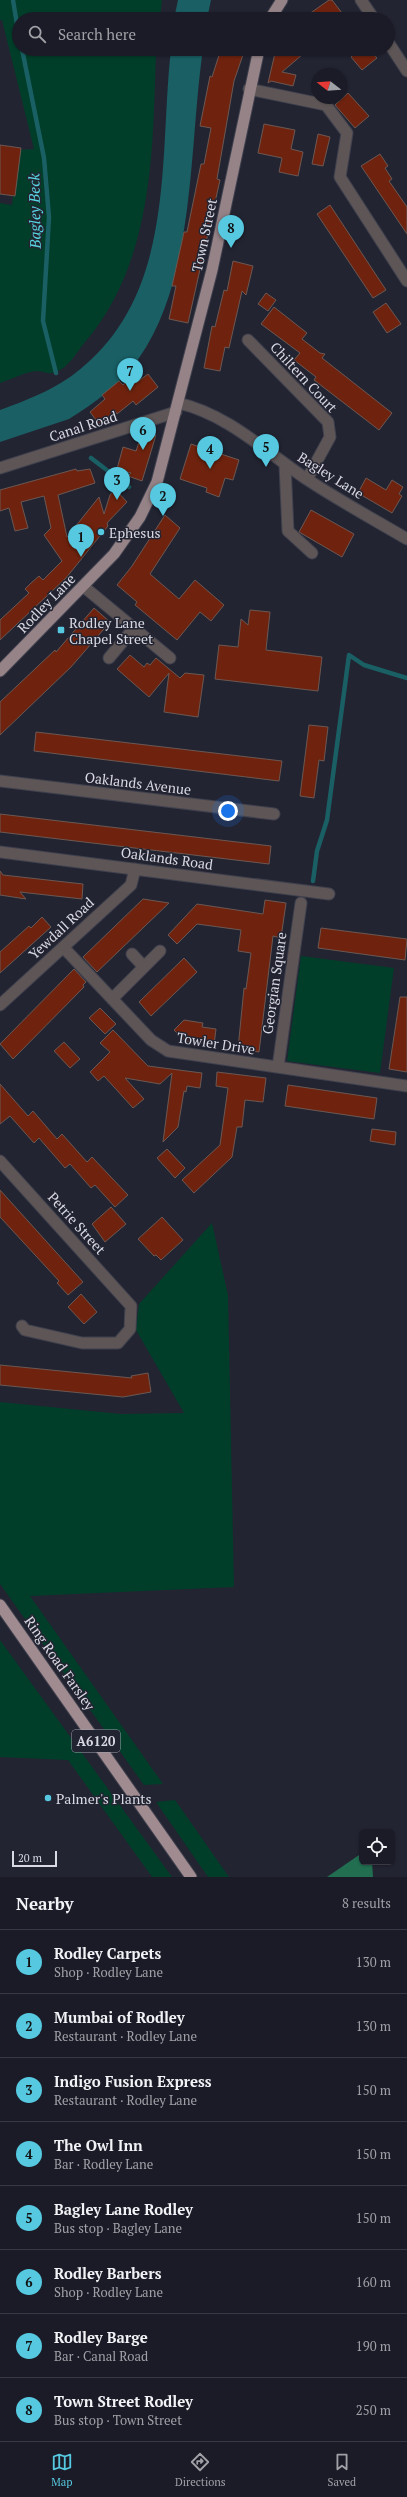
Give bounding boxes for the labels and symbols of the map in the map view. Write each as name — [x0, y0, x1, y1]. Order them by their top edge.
north arrow — [311, 68, 347, 104]
water label: Bagley Beck — [23, 172, 45, 250]
street label: Town Street — [187, 196, 221, 273]
pin: 8 — [218, 215, 244, 248]
street label: Chiltern Court — [266, 338, 342, 417]
pin: 7 — [117, 358, 143, 391]
street label: Canal Road — [47, 406, 120, 446]
pin: 6 — [130, 417, 156, 450]
pin: 5 — [253, 434, 279, 467]
pin: 4 — [197, 436, 223, 469]
street label: Bagley Lane — [294, 447, 368, 503]
pin: 3 — [104, 467, 130, 500]
pin: 2 — [150, 483, 176, 516]
place label: Ephesus — [109, 523, 161, 542]
pin: 1 — [68, 524, 94, 557]
marker: Ephesus — [96, 527, 106, 537]
street label: Rodley Lane — [13, 569, 79, 637]
place label: Rodley Lane Chapel Street — [69, 613, 154, 648]
marker: Rodley Lane Chapel Street — [56, 625, 66, 635]
street label: Oaklands Avenue — [84, 767, 192, 799]
your location — [218, 801, 238, 821]
street label: Oaklands Road — [120, 842, 214, 874]
street label: Yewdall Road — [24, 893, 98, 963]
street label: Georgian Square — [257, 931, 291, 1035]
street label: Towler Drive — [176, 1027, 256, 1059]
street label: Petrie Street — [44, 1188, 111, 1259]
street label: Ring Road Farsley — [20, 1612, 100, 1715]
road number: A6120 — [72, 1730, 120, 1752]
place label: Palmer's Plants — [56, 1789, 151, 1808]
marker: Palmer's Plants — [43, 1793, 53, 1803]
scale bar — [12, 1849, 57, 1868]

